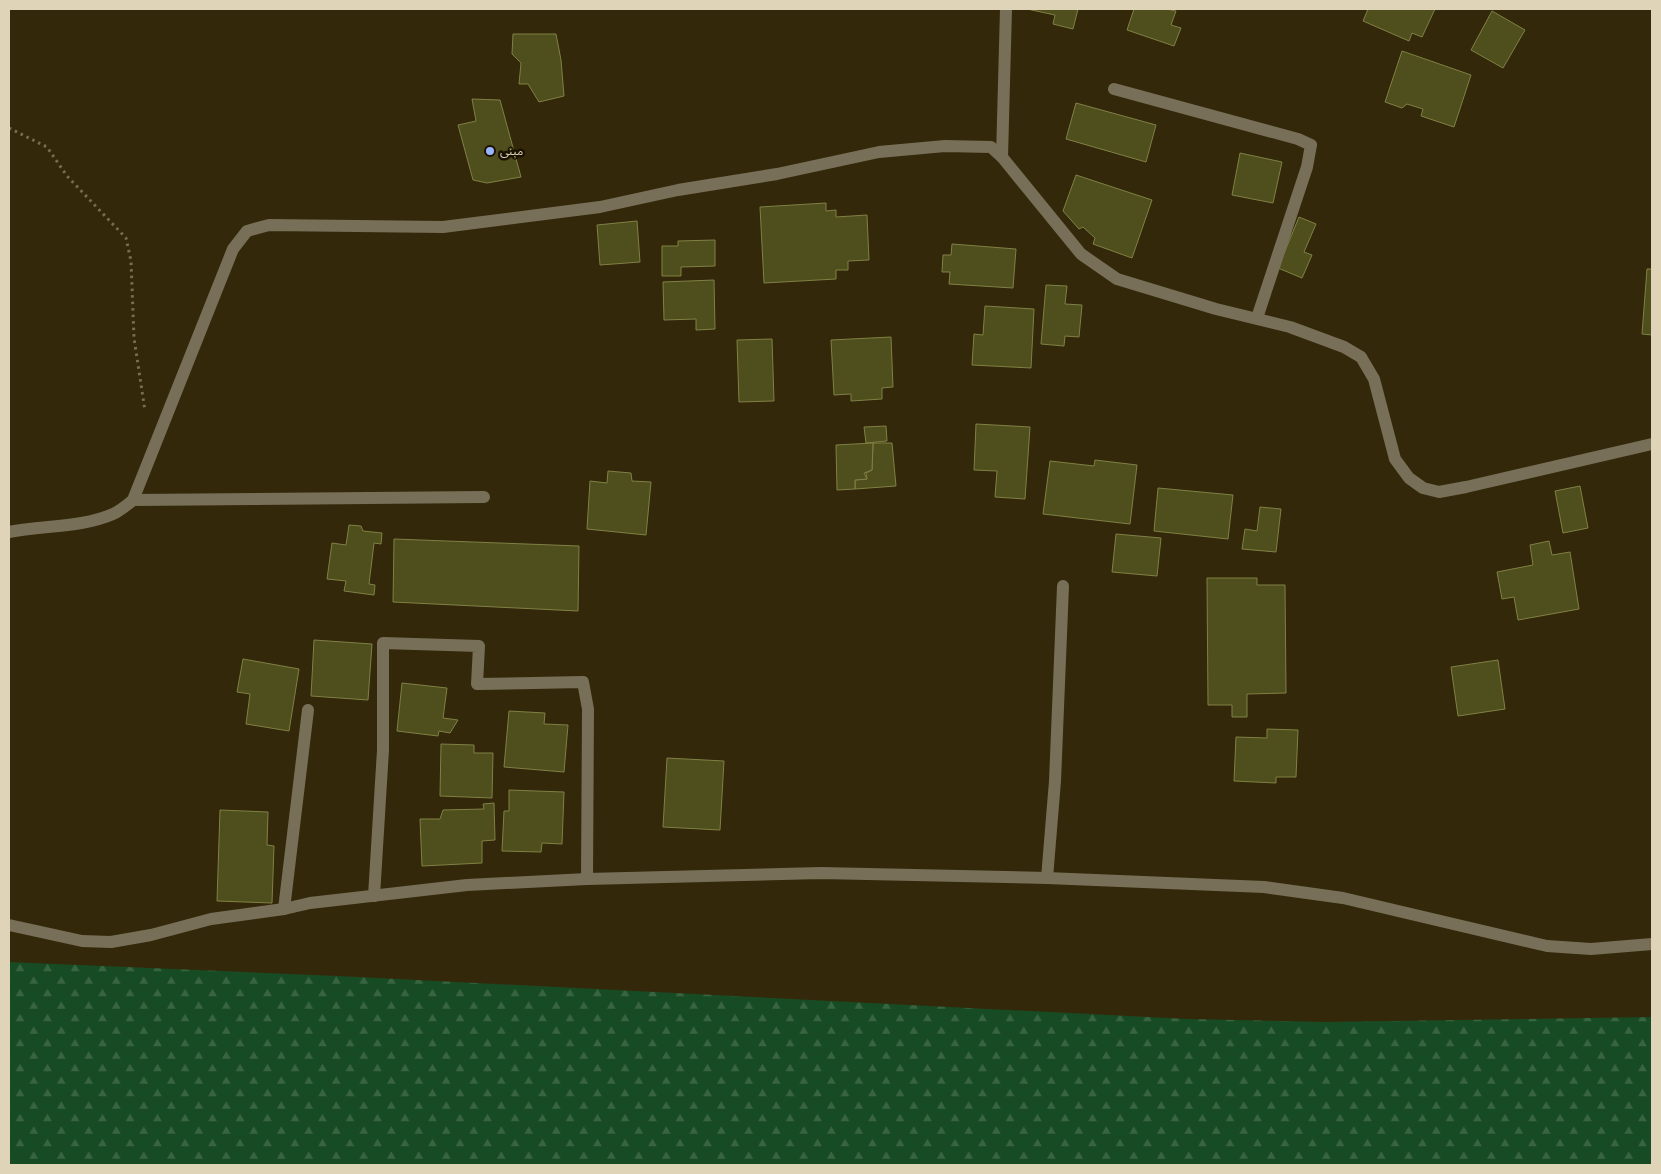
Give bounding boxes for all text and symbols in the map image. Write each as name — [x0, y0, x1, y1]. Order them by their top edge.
place label: مبنى — [500, 143, 523, 159]
marker: مبنى — [484, 145, 496, 157]

